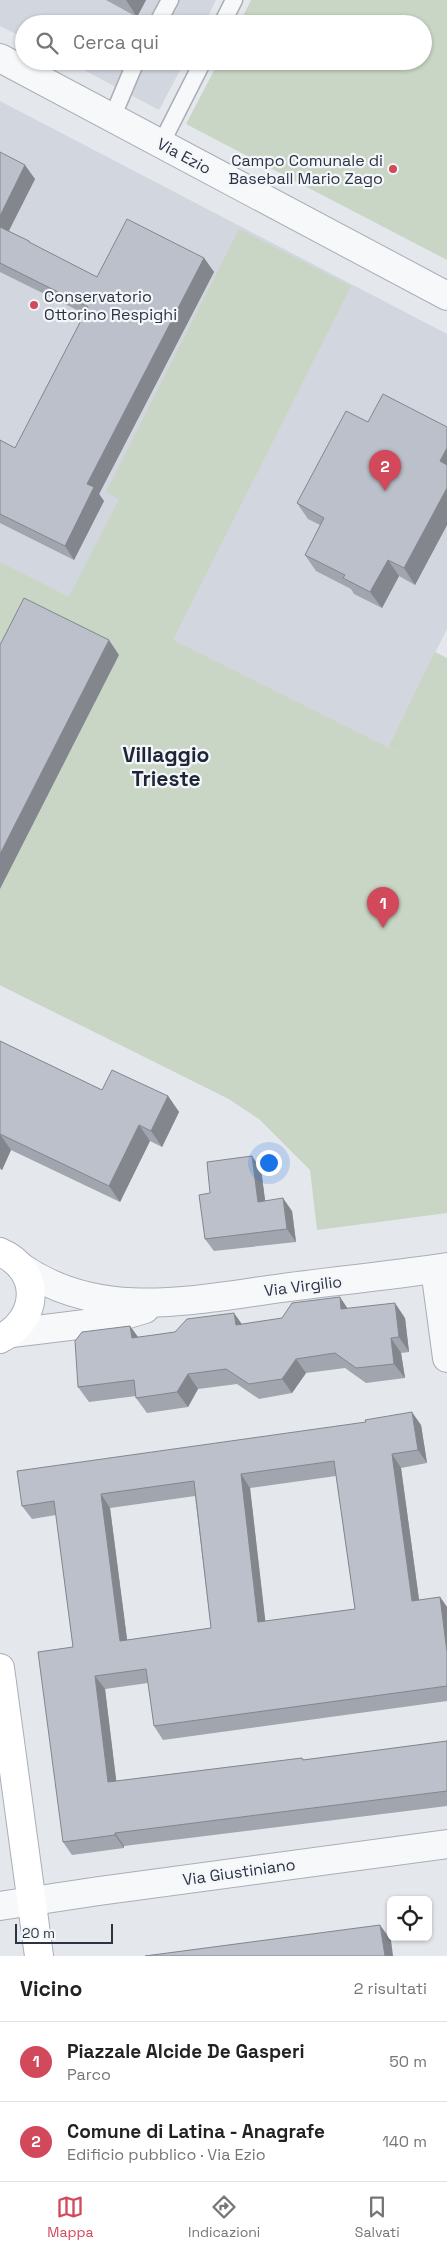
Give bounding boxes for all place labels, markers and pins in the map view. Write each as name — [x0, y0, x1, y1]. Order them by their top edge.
place label: Campo Comunale di Baseball Mario Zago — [229, 150, 383, 189]
marker: Campo Comunale di Baseball Mario Zago — [387, 163, 399, 175]
place label: Conservatorio Ottorino Respighi — [44, 286, 177, 325]
marker: Conservatorio Ottorino Respighi — [28, 299, 40, 311]
pin: 2 — [369, 450, 401, 491]
pin: 1 — [367, 887, 399, 928]

